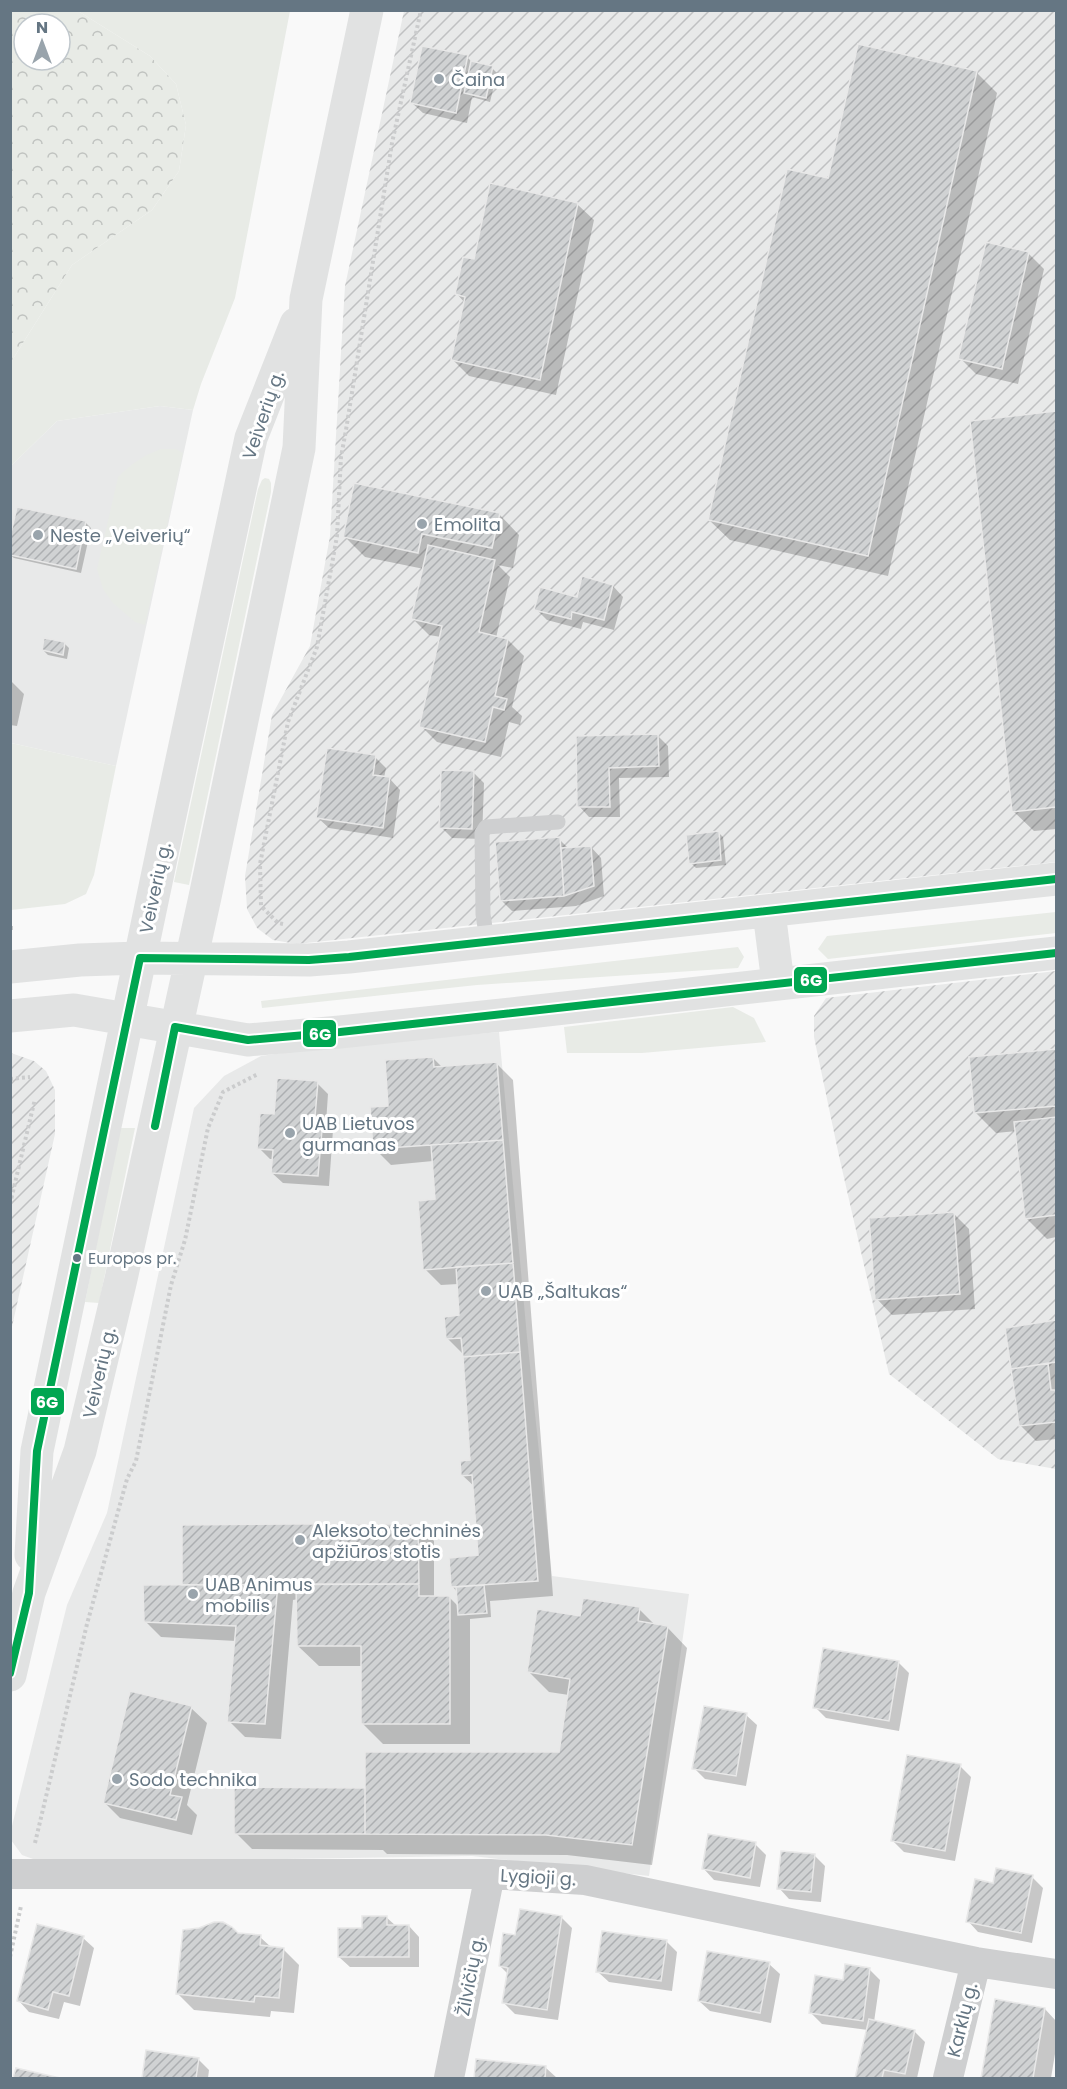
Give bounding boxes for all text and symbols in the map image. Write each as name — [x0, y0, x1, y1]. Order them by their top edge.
north arrow — [12, 12, 72, 72]
text: N — [36, 16, 48, 39]
place label: Čaina — [451, 67, 505, 92]
marker: Čaina — [432, 72, 446, 86]
street label: Veiverių g. — [236, 367, 290, 463]
place label: Emolita — [434, 512, 501, 537]
marker: Emolita — [415, 517, 429, 531]
place label: Neste „Veiverių“ — [50, 523, 191, 548]
marker: Neste „Veiverių“ — [31, 528, 45, 542]
street label: Veiverių g. — [133, 840, 177, 936]
line badge: 6G — [793, 966, 828, 994]
text: 6G — [800, 969, 822, 992]
line badge: 6G — [302, 1019, 337, 1048]
text: 6G — [309, 1023, 331, 1046]
place label: UAB Lietuvos gurmanas — [302, 1111, 415, 1157]
marker: UAB Lietuvos gurmanas — [283, 1126, 297, 1140]
place label: Europos pr. — [88, 1247, 176, 1270]
marker: Europos pr. — [71, 1252, 83, 1264]
place label: UAB „Šaltukas“ — [498, 1279, 627, 1304]
marker: UAB „Šaltukas“ — [479, 1284, 493, 1298]
street label: Veiverių g. — [76, 1325, 122, 1421]
line badge: 6G — [30, 1387, 65, 1416]
text: 6G — [36, 1391, 58, 1414]
place label: Aleksoto techninės apžiūros stotis — [312, 1518, 481, 1564]
marker: Aleksoto techninės apžiūros stotis — [293, 1533, 307, 1547]
place label: UAB Animus mobilis — [205, 1572, 313, 1618]
marker: UAB Animus mobilis — [186, 1587, 200, 1601]
place label: Sodo technika — [129, 1767, 257, 1792]
marker: Sodo technika — [110, 1772, 124, 1786]
street label: Lygioji g. — [500, 1863, 576, 1891]
street label: Žilvičių g. — [450, 1934, 490, 2018]
street label: Karklų g. — [941, 1980, 983, 2060]

